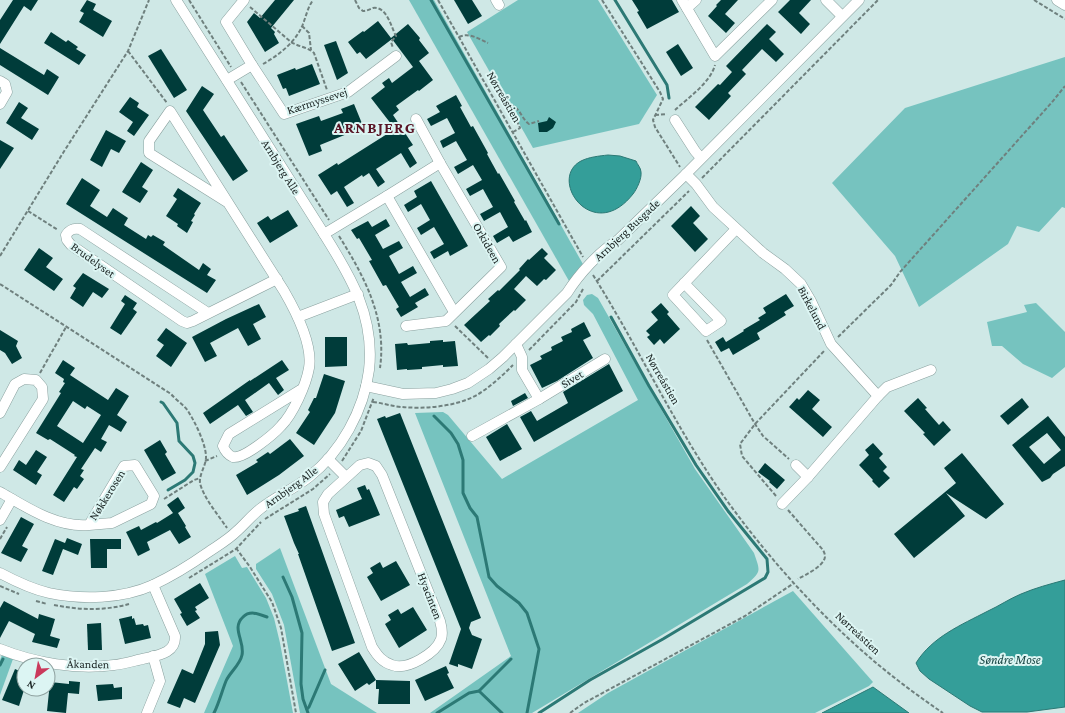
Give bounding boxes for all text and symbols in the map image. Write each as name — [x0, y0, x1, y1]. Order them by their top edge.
street label: Nørreåstien — [484, 69, 524, 125]
street label: Kærmyssevej — [285, 85, 349, 117]
district label: ARNBJERG — [333, 119, 416, 136]
street label: Arnbjerg Alle — [259, 137, 303, 197]
street label: Arnbjerg Busgade — [591, 196, 663, 264]
street label: Orkideen — [470, 220, 504, 266]
street label: Brudelyset — [68, 239, 119, 281]
street label: Birkelund — [795, 284, 830, 333]
street label: Nørreåstien — [643, 351, 683, 407]
street label: Sivet — [558, 366, 587, 391]
street label: Arnbjerg Alle — [262, 463, 320, 511]
street label: Nøkkerosen — [86, 467, 128, 523]
street label: Hyacinten — [415, 571, 446, 622]
street label: Nørreåstien — [833, 609, 884, 658]
water label: Søndre Mose — [979, 652, 1041, 667]
north arrow — [16, 657, 56, 697]
street label: Åkanden — [67, 657, 110, 671]
text: N — [24, 678, 37, 693]

